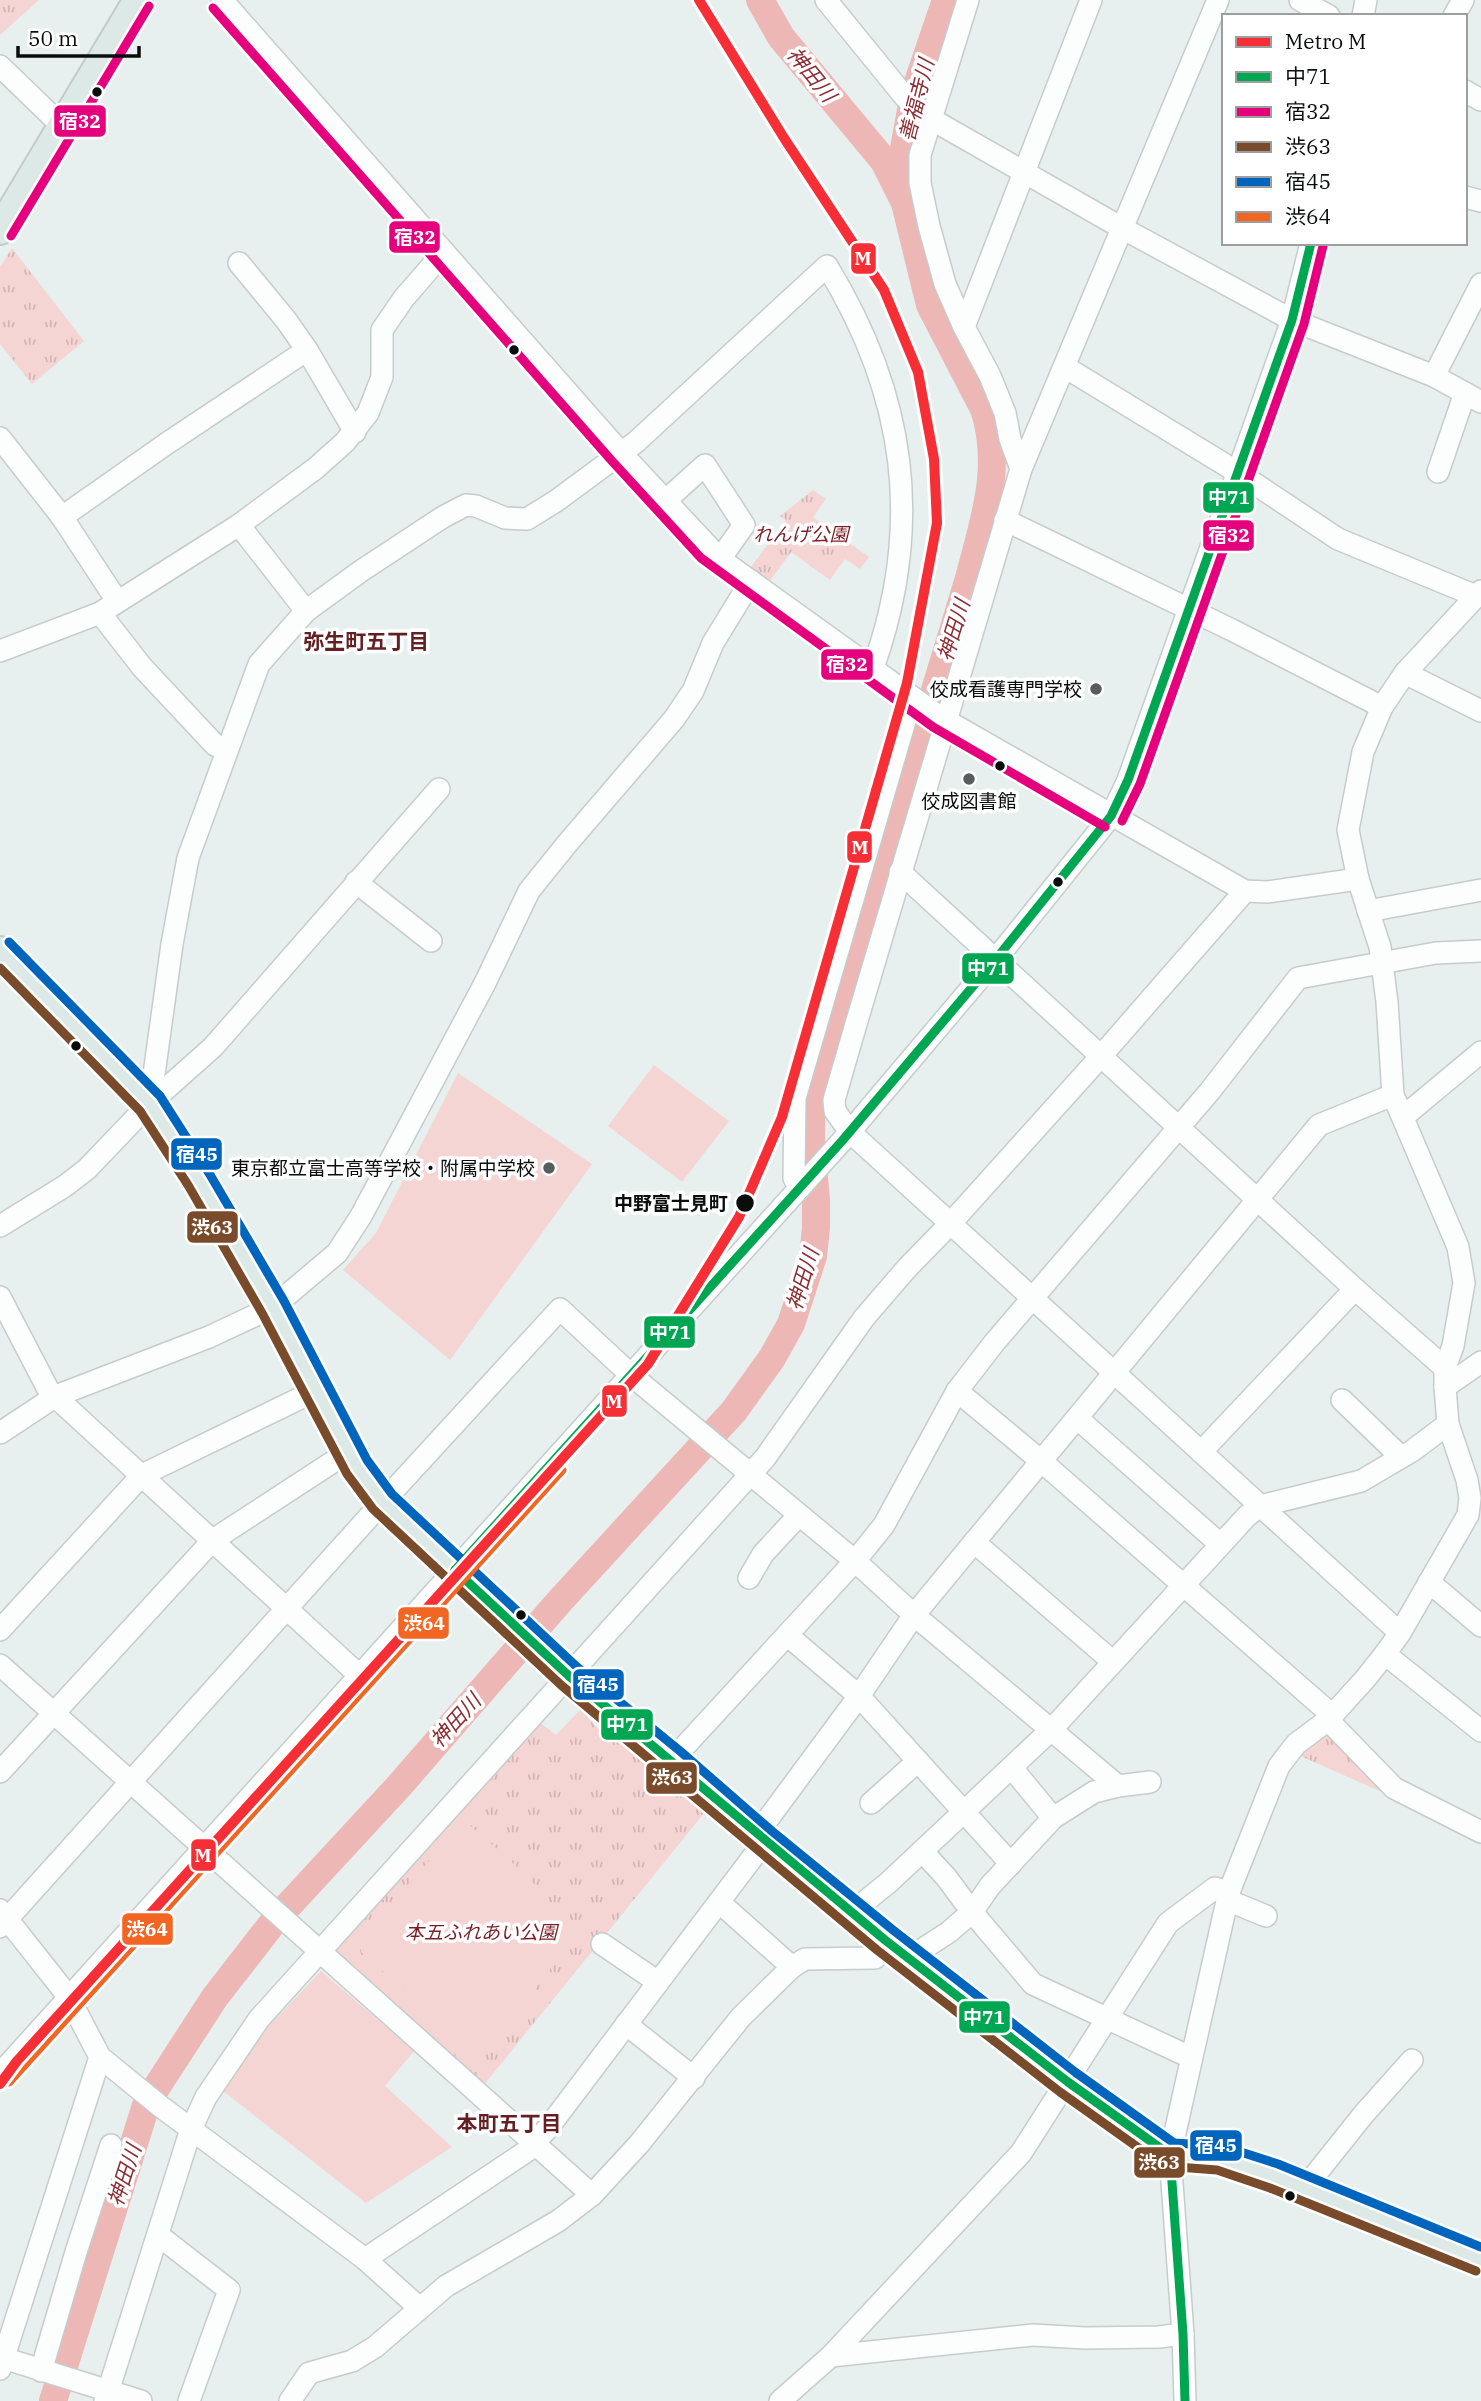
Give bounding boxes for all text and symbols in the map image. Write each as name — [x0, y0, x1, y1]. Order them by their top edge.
scale bar — [18, 14, 138, 58]
legend — [1222, 14, 1467, 245]
text: 50 m — [28, 24, 78, 52]
text: Metro M — [1285, 27, 1366, 55]
water label: 神田川 — [781, 41, 844, 109]
water label: 善福寺川 — [892, 54, 940, 144]
text: 中71 — [1285, 62, 1331, 90]
unlabelled marker — [90, 85, 104, 99]
text: 宿32 — [1285, 97, 1331, 125]
line badge: 宿32 — [53, 104, 107, 138]
text: 宿32 — [59, 109, 101, 133]
text: 渋63 — [1285, 132, 1331, 160]
text: 宿45 — [1285, 167, 1331, 195]
text: 渋64 — [1285, 202, 1331, 230]
line badge: 宿32 — [388, 220, 441, 254]
text: 宿32 — [394, 225, 436, 249]
line badge: M — [850, 242, 877, 275]
text: M — [854, 246, 872, 270]
unlabelled marker — [507, 343, 521, 357]
line badge: 中71 — [1202, 481, 1255, 514]
text: 中71 — [1208, 485, 1250, 509]
line badge: 宿32 — [1202, 519, 1255, 552]
park label: れんげ公園 — [753, 522, 851, 546]
text: 宿32 — [1208, 523, 1250, 547]
water label: 神田川 — [930, 594, 976, 664]
district label: 弥生町五丁目 — [303, 627, 429, 655]
line badge: 宿32 — [820, 648, 874, 681]
text: 宿32 — [826, 652, 868, 676]
place label: 佼成看護専門学校 — [930, 677, 1082, 701]
marker: 佼成看護専門学校 — [1088, 681, 1104, 697]
unlabelled marker — [993, 759, 1007, 773]
marker: 佼成図書館 — [961, 771, 977, 787]
place label: 佼成図書館 — [921, 789, 1017, 813]
line badge: M — [846, 830, 873, 864]
text: M — [851, 835, 869, 859]
unlabelled marker — [1051, 875, 1065, 889]
line badge: 中71 — [961, 952, 1015, 985]
text: 中71 — [967, 956, 1009, 980]
unlabelled marker — [69, 1039, 83, 1053]
line badge: 宿45 — [170, 1137, 223, 1171]
text: 宿45 — [176, 1142, 218, 1166]
place label: 東京都立富士高等学校・附属中学校 — [231, 1156, 535, 1180]
marker: 東京都立富士高等学校・附属中学校 — [541, 1160, 557, 1176]
place label: 中野富士見町 — [614, 1191, 728, 1215]
marker: 中野富士見町 — [734, 1192, 756, 1214]
line badge: 渋63 — [186, 1210, 239, 1244]
text: 渋63 — [191, 1215, 233, 1239]
water label: 神田川 — [779, 1243, 825, 1313]
line badge: 中71 — [643, 1315, 696, 1349]
text: 中71 — [649, 1320, 691, 1344]
line badge: M — [601, 1384, 628, 1418]
text: M — [605, 1389, 623, 1413]
line badge: 渋64 — [397, 1606, 450, 1640]
unlabelled marker — [514, 1608, 528, 1622]
text: 渋64 — [403, 1611, 445, 1635]
line badge: 宿45 — [572, 1668, 625, 1701]
text: 宿45 — [577, 1672, 619, 1696]
water label: 神田川 — [424, 1686, 488, 1753]
line badge: 中71 — [600, 1708, 654, 1741]
text: 中71 — [606, 1712, 648, 1736]
line badge: 渋63 — [645, 1761, 698, 1795]
text: 渋63 — [651, 1765, 693, 1789]
line badge: M — [190, 1838, 217, 1872]
text: M — [194, 1843, 212, 1867]
line badge: 渋64 — [121, 1912, 174, 1946]
text: 渋64 — [126, 1917, 168, 1941]
park label: 本五ふれあい公園 — [405, 1920, 560, 1944]
line badge: 中71 — [958, 2000, 1011, 2034]
text: 中71 — [963, 2005, 1005, 2029]
district label: 本町五丁目 — [457, 2109, 562, 2137]
line badge: 宿45 — [1189, 2129, 1243, 2162]
text: 宿45 — [1195, 2133, 1237, 2157]
water label: 神田川 — [101, 2139, 148, 2209]
line badge: 渋63 — [1133, 2146, 1186, 2179]
text: 渋63 — [1138, 2150, 1180, 2174]
unlabelled marker — [1283, 2189, 1297, 2203]

